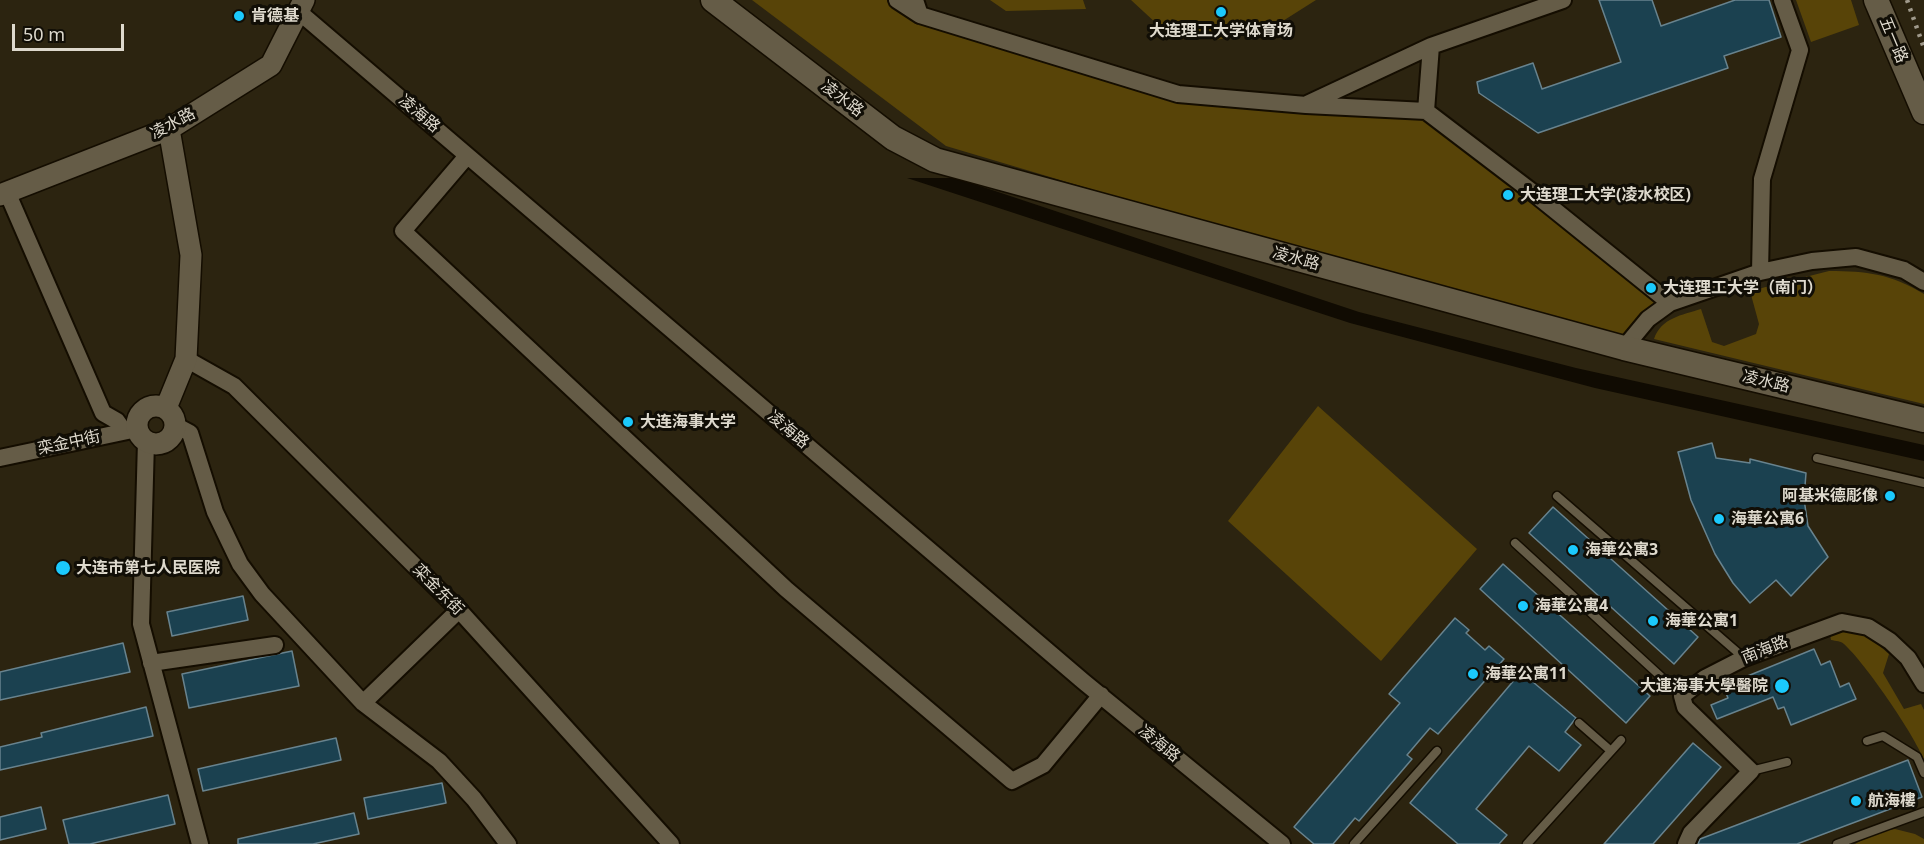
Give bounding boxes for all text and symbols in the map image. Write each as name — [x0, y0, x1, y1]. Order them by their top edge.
marker: 大连理工大学体育场 — [1214, 5, 1228, 19]
place label: 肯德基 — [251, 6, 299, 26]
marker: 肯德基 — [232, 9, 246, 23]
scale bar — [15, 12, 128, 50]
street label: 五一路 — [1875, 14, 1911, 66]
place label: 大连理工大学体育场 — [1149, 21, 1293, 41]
text: 50 m — [23, 22, 65, 46]
street label: 凌水路 — [817, 77, 867, 121]
street label: 凌海路 — [394, 91, 444, 137]
street label: 凌水路 — [147, 104, 199, 144]
place label: 大连理工大学(凌水校区) — [1520, 185, 1691, 205]
marker: 大连理工大学(凌水校区) — [1501, 188, 1515, 202]
street label: 凌水路 — [1270, 244, 1322, 274]
place label: 大连理工大学（南门） — [1663, 278, 1823, 298]
marker: 大连理工大学（南门） — [1644, 281, 1658, 295]
street label: 凌水路 — [1740, 367, 1792, 397]
street label: 凌海路 — [763, 407, 813, 453]
place label: 大连海事大学 — [640, 412, 736, 432]
marker: 大连海事大学 — [621, 415, 635, 429]
street label: 栾金中街 — [36, 427, 102, 459]
place label: 阿基米德彫像 — [1782, 486, 1878, 506]
marker: 阿基米德彫像 — [1883, 489, 1897, 503]
place label: 海華公寓6 — [1731, 509, 1804, 529]
marker: 海華公寓6 — [1712, 512, 1726, 526]
place label: 海華公寓3 — [1585, 540, 1658, 560]
marker: 海華公寓3 — [1566, 543, 1580, 557]
place label: 大连市第七人民医院 — [76, 558, 220, 578]
marker: 大连市第七人民医院 — [54, 559, 72, 577]
street label: 栾金东街 — [409, 561, 467, 619]
place label: 海華公寓4 — [1535, 596, 1608, 616]
marker: 海華公寓4 — [1516, 599, 1530, 613]
place label: 海華公寓1 — [1665, 611, 1738, 631]
marker: 海華公寓1 — [1646, 614, 1660, 628]
street label: 南海路 — [1739, 632, 1791, 668]
place label: 海華公寓11 — [1485, 664, 1567, 684]
marker: 海華公寓11 — [1466, 667, 1480, 681]
place label: 大連海事大學醫院 — [1640, 676, 1768, 696]
marker: 大連海事大學醫院 — [1773, 677, 1791, 695]
street label: 凌海路 — [1134, 721, 1184, 767]
place label: 航海樓 — [1868, 791, 1916, 811]
marker: 航海樓 — [1849, 794, 1863, 808]

